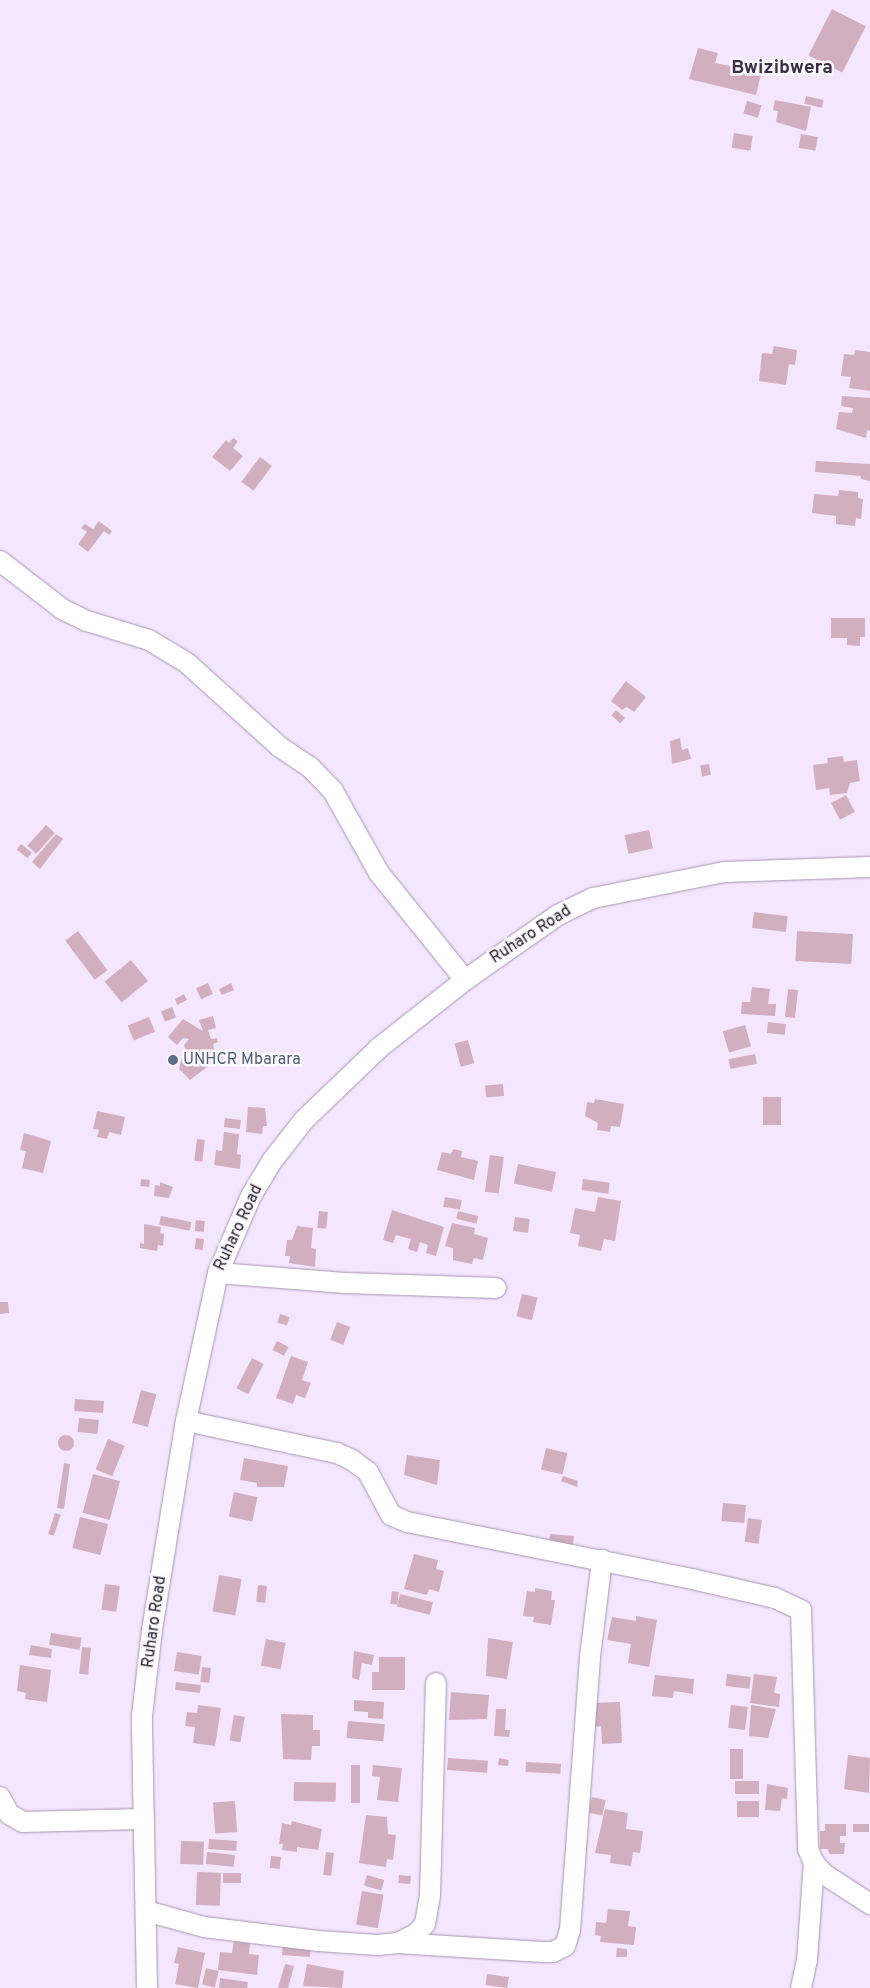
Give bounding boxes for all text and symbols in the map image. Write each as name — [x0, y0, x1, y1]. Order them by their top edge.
district label: Bwizibwera — [731, 58, 833, 80]
street label: Ruharo Road — [487, 902, 575, 968]
place label: UNHCR Mbarara — [183, 1050, 301, 1070]
marker: UNHCR Mbarara — [167, 1054, 179, 1066]
street label: Ruharo Road — [211, 1182, 267, 1274]
street label: Ruharo Road — [139, 1575, 171, 1669]

